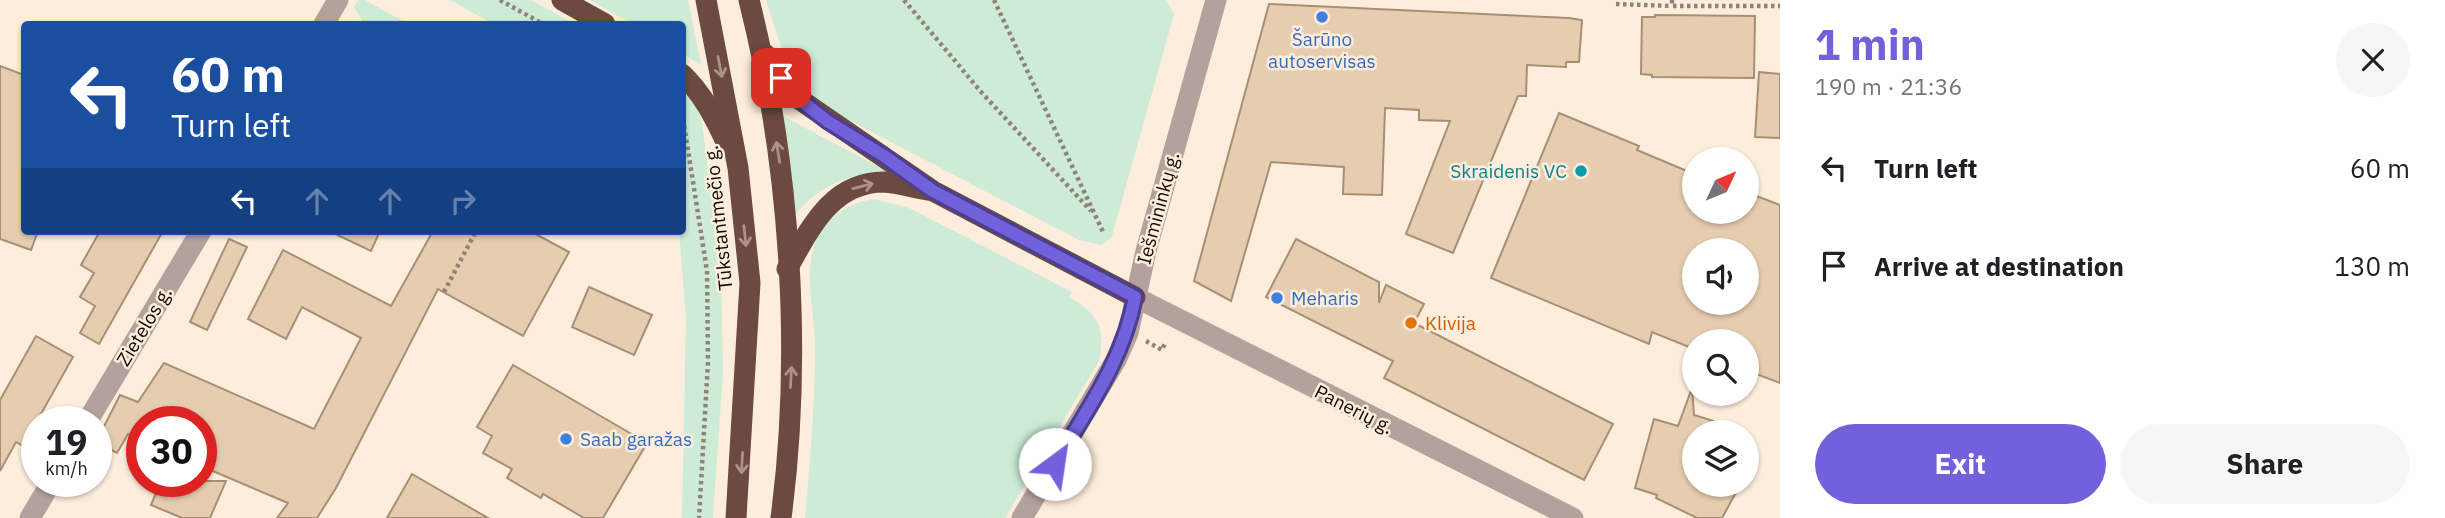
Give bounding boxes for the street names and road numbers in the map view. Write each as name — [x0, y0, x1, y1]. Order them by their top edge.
street label: Tūkstantmečio g. — [698, 144, 738, 292]
street label: Iešmininkų g. — [1131, 149, 1185, 267]
street label: Zietelos g. — [111, 282, 177, 370]
street label: Panerių g. — [1311, 379, 1397, 439]

